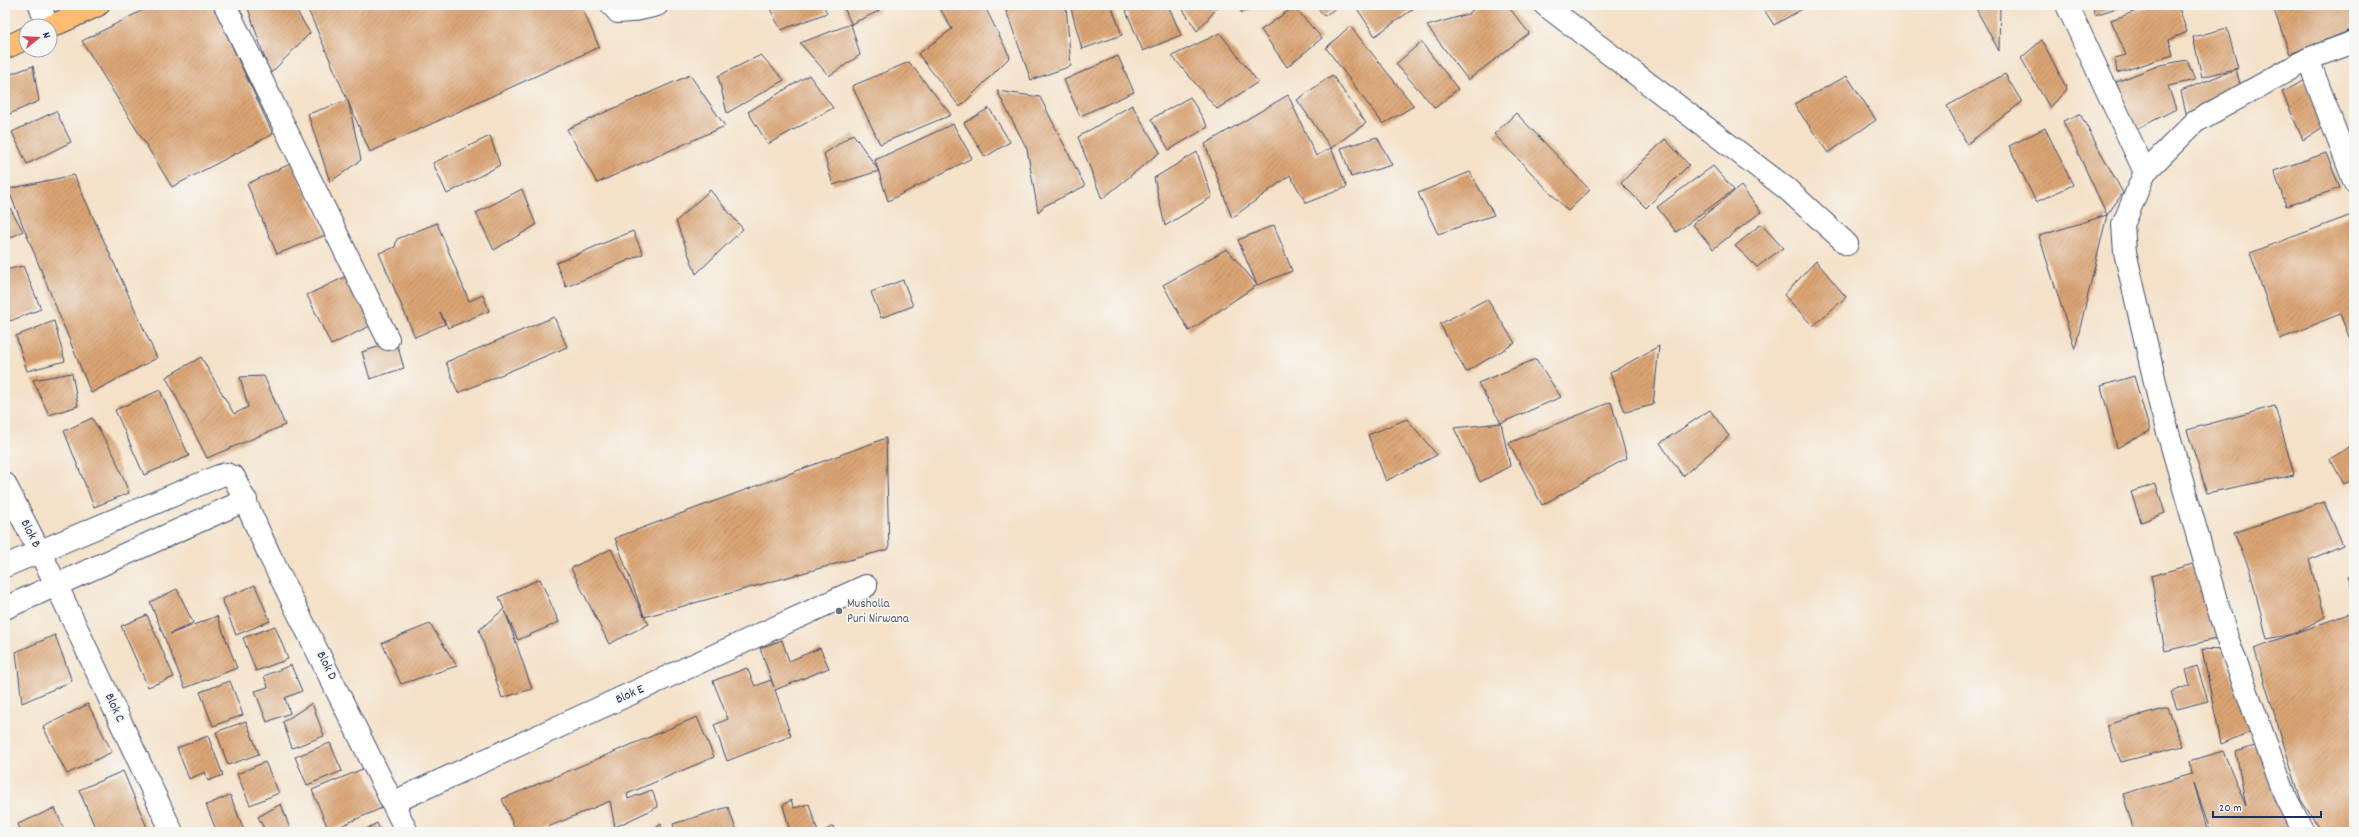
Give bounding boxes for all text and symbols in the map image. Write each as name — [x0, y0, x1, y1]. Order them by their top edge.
north arrow — [18, 18, 58, 58]
text: N — [37, 30, 54, 41]
street label: Blok B — [15, 517, 45, 551]
place label: Musholla Puri Nirwana — [847, 595, 910, 629]
marker: Musholla Puri Nirwana — [834, 606, 844, 616]
street label: Blok D — [311, 648, 341, 684]
street label: Blok E — [613, 680, 647, 710]
street label: Blok C — [99, 690, 129, 726]
scale bar — [2213, 793, 2321, 819]
text: 20 m — [2219, 800, 2242, 817]

